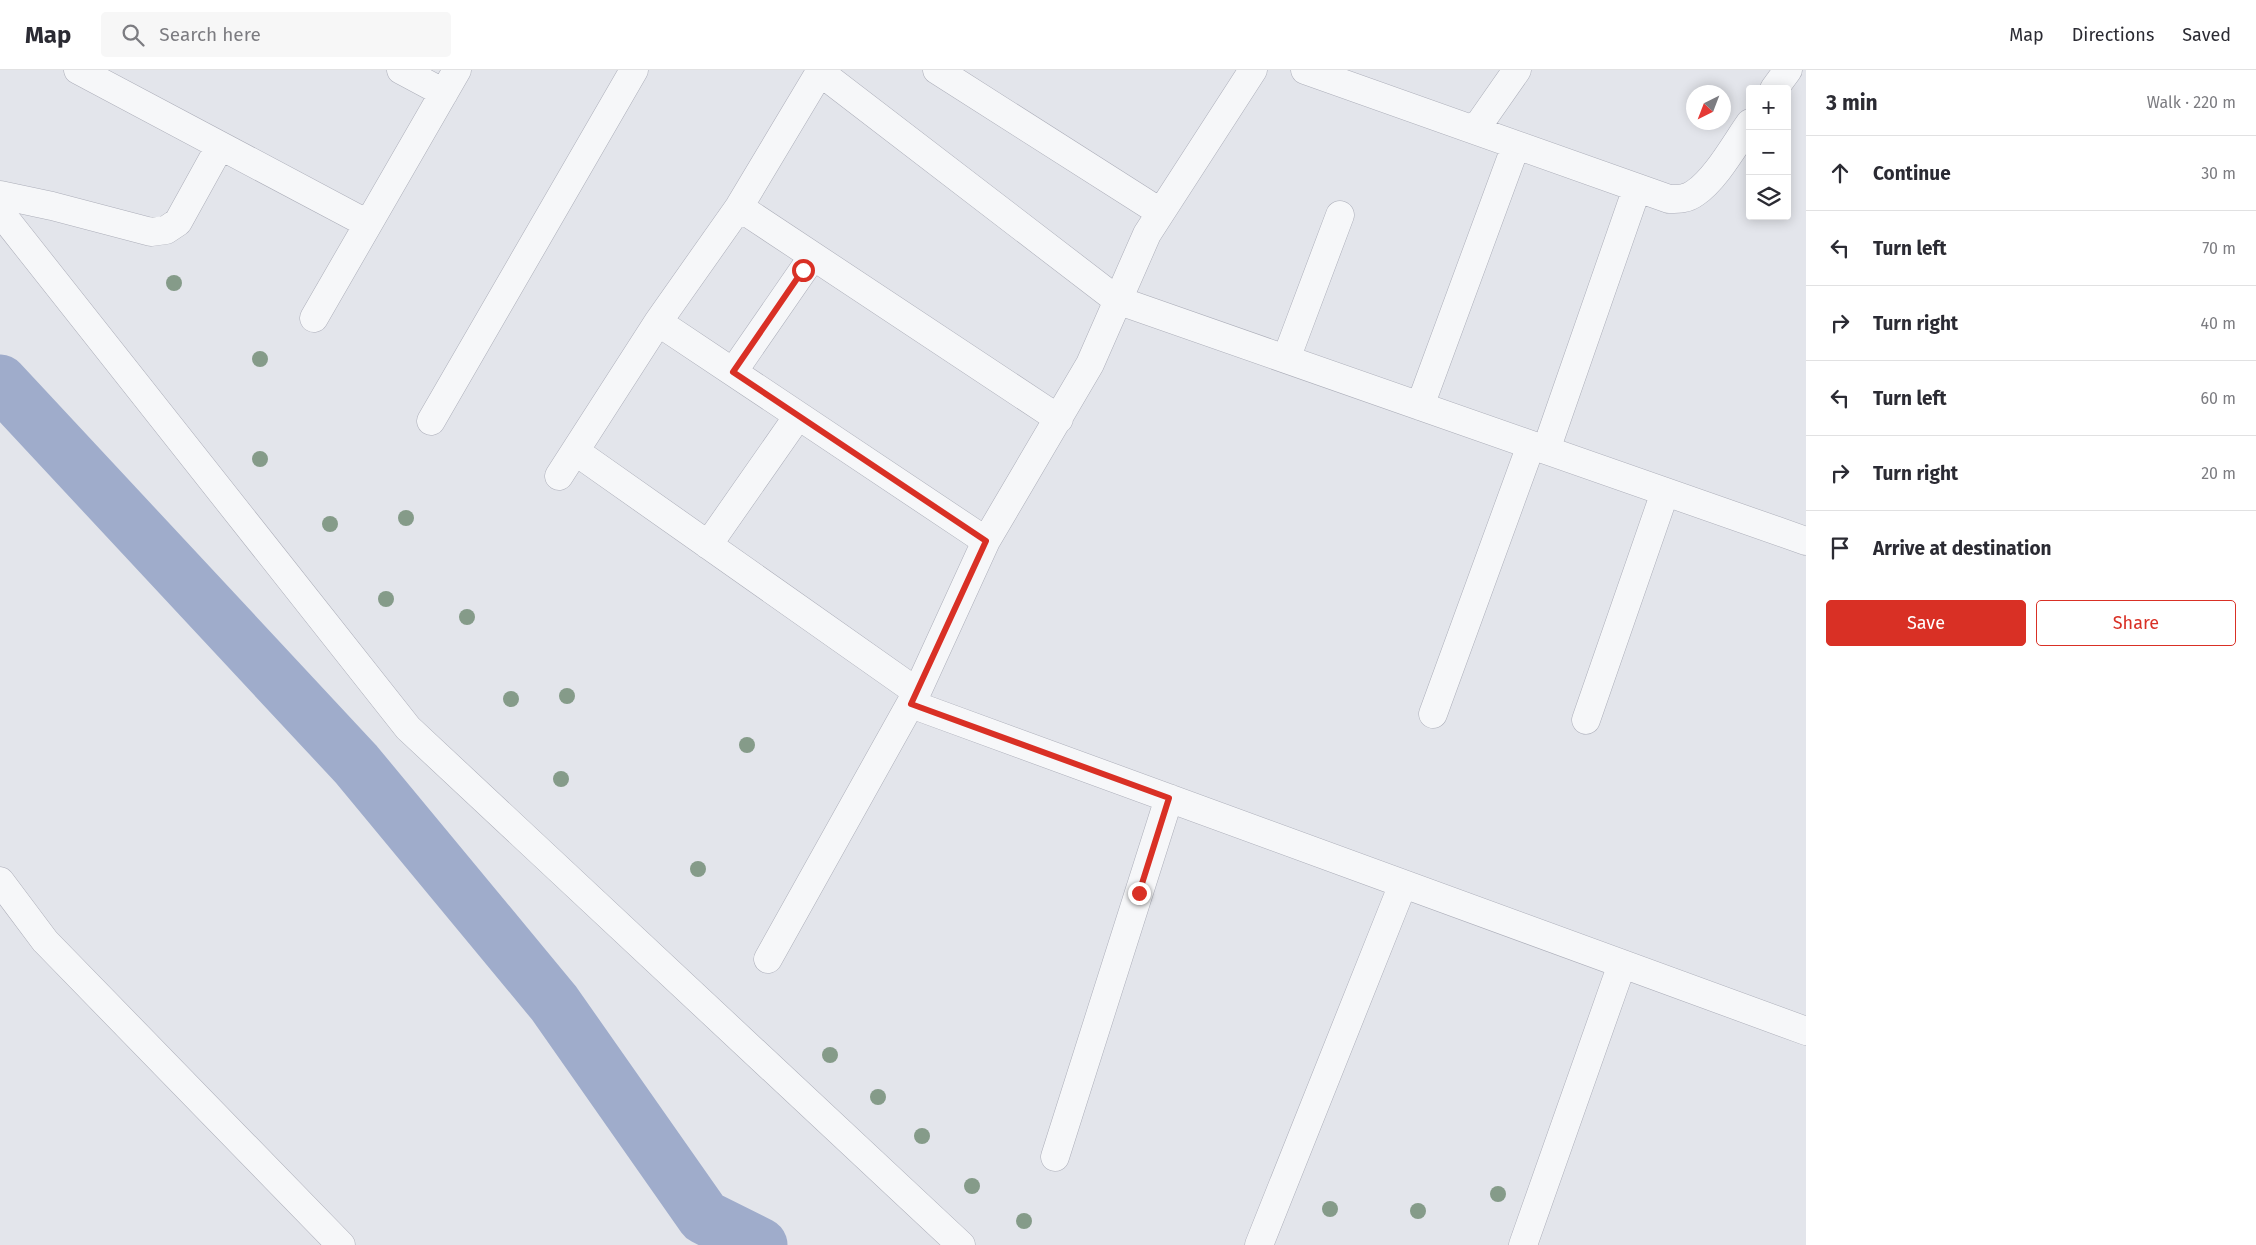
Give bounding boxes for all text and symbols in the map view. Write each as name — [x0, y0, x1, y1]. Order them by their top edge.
search box — [101, 12, 451, 57]
text: Map — [25, 21, 71, 49]
icon: search — [119, 21, 147, 49]
text: Search here — [159, 23, 261, 46]
text: Map — [2009, 24, 2044, 46]
text: Directions — [2072, 24, 2154, 46]
text: Saved — [2182, 24, 2231, 46]
north arrow — [1686, 85, 1731, 130]
map controls — [1746, 85, 1791, 220]
button: + — [1746, 85, 1791, 130]
text: 3 min — [1826, 90, 1878, 116]
text: Walk · 220 m — [2147, 93, 2236, 112]
button: − — [1746, 130, 1791, 175]
icon: ahead — [1826, 159, 1854, 187]
text: Continue — [1873, 162, 1951, 185]
text: 30 m — [2201, 164, 2236, 183]
button: layers — [1746, 175, 1791, 220]
icon: left — [1826, 234, 1854, 262]
text: Turn left — [1873, 237, 1947, 260]
text: 70 m — [2202, 239, 2236, 258]
route start — [792, 259, 815, 282]
icon: right — [1826, 309, 1854, 337]
text: Turn right — [1873, 312, 1958, 335]
text: 40 m — [2201, 314, 2236, 333]
icon: left — [1826, 384, 1854, 412]
text: Turn left — [1873, 387, 1947, 410]
text: 60 m — [2201, 389, 2236, 408]
icon: right — [1826, 459, 1854, 487]
text: Turn right — [1873, 462, 1958, 485]
text: 20 m — [2201, 464, 2236, 483]
icon: arrive — [1826, 534, 1854, 562]
text: Arrive at destination — [1873, 537, 2052, 560]
button: Save — [1826, 600, 2026, 646]
button: Share — [2036, 600, 2236, 646]
route end — [1128, 882, 1151, 905]

